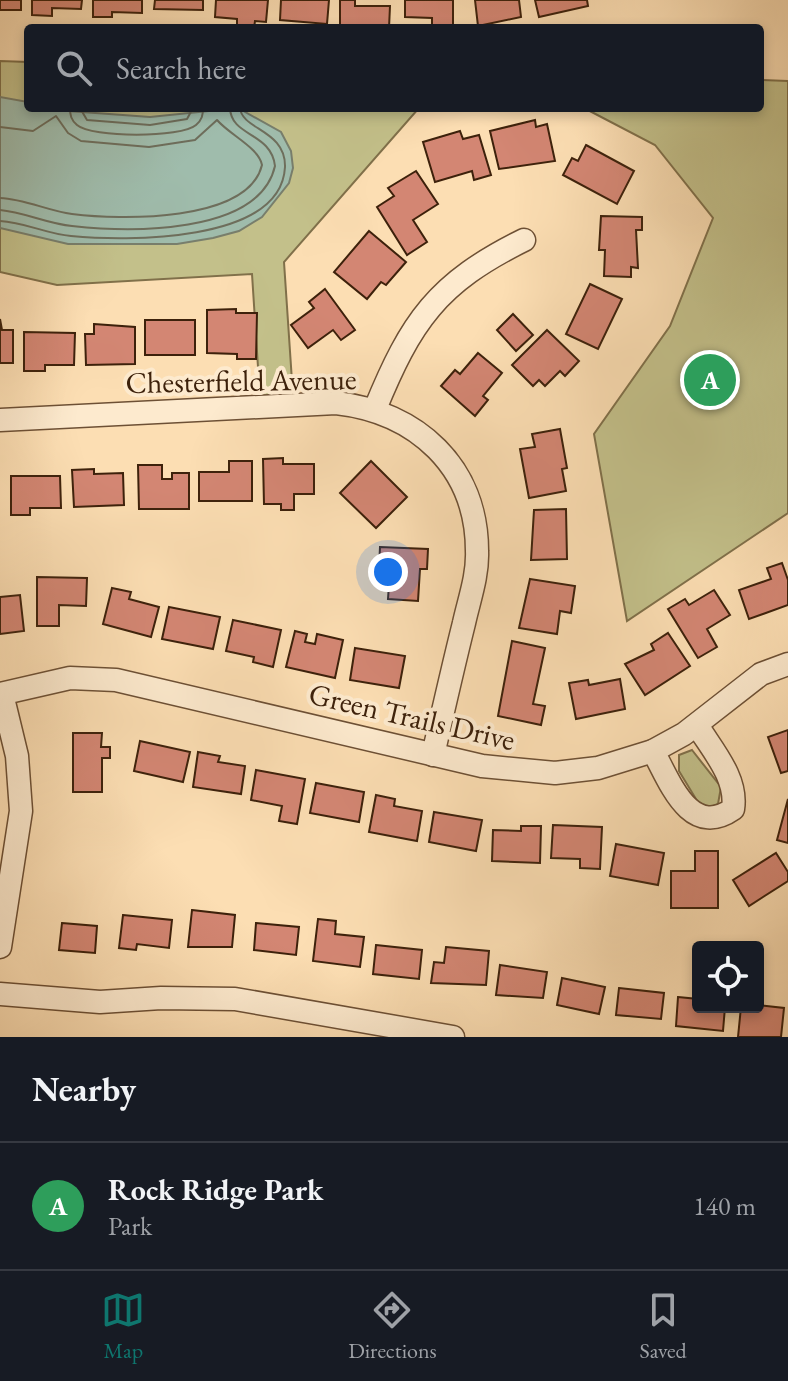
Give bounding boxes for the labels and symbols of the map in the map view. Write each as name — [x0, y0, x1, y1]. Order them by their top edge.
pin: A — [684, 350, 736, 410]
street label: Chesterfield Avenue — [125, 359, 357, 402]
your location — [368, 552, 408, 592]
street label: Green Trails Drive — [305, 674, 519, 759]

